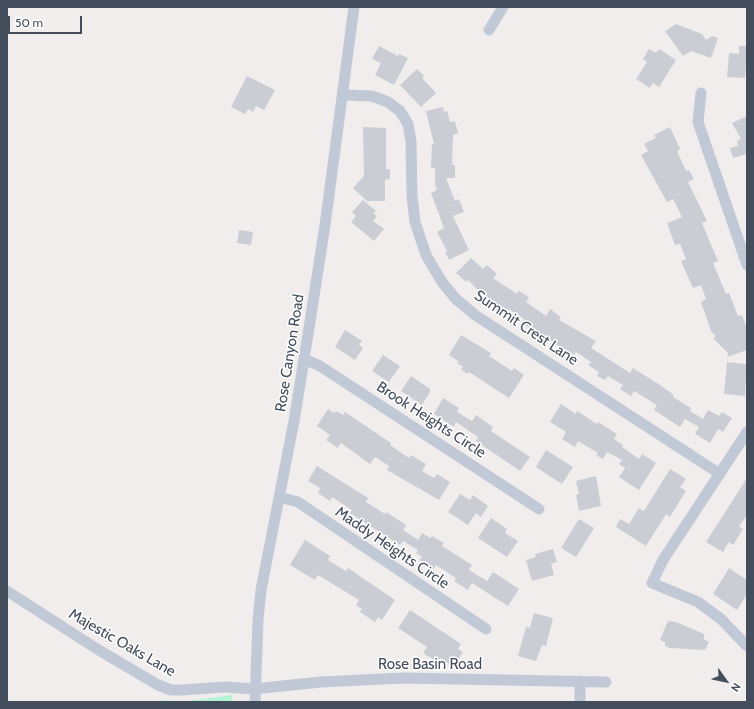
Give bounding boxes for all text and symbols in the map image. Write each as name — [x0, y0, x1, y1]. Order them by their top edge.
scale bar — [10, 8, 84, 34]
text: 50 m — [15, 15, 43, 30]
street label: Summit Crest Lane — [471, 287, 581, 369]
street label: Rose Canyon Road — [272, 293, 308, 413]
street label: Brook Heights Circle — [373, 378, 489, 462]
street label: Maddy Heights Circle — [332, 503, 452, 593]
street label: Majestic Oaks Lane — [65, 605, 179, 681]
street label: Rose Basin Road — [378, 656, 482, 674]
north arrow — [706, 661, 746, 701]
text: N — [728, 680, 744, 695]

